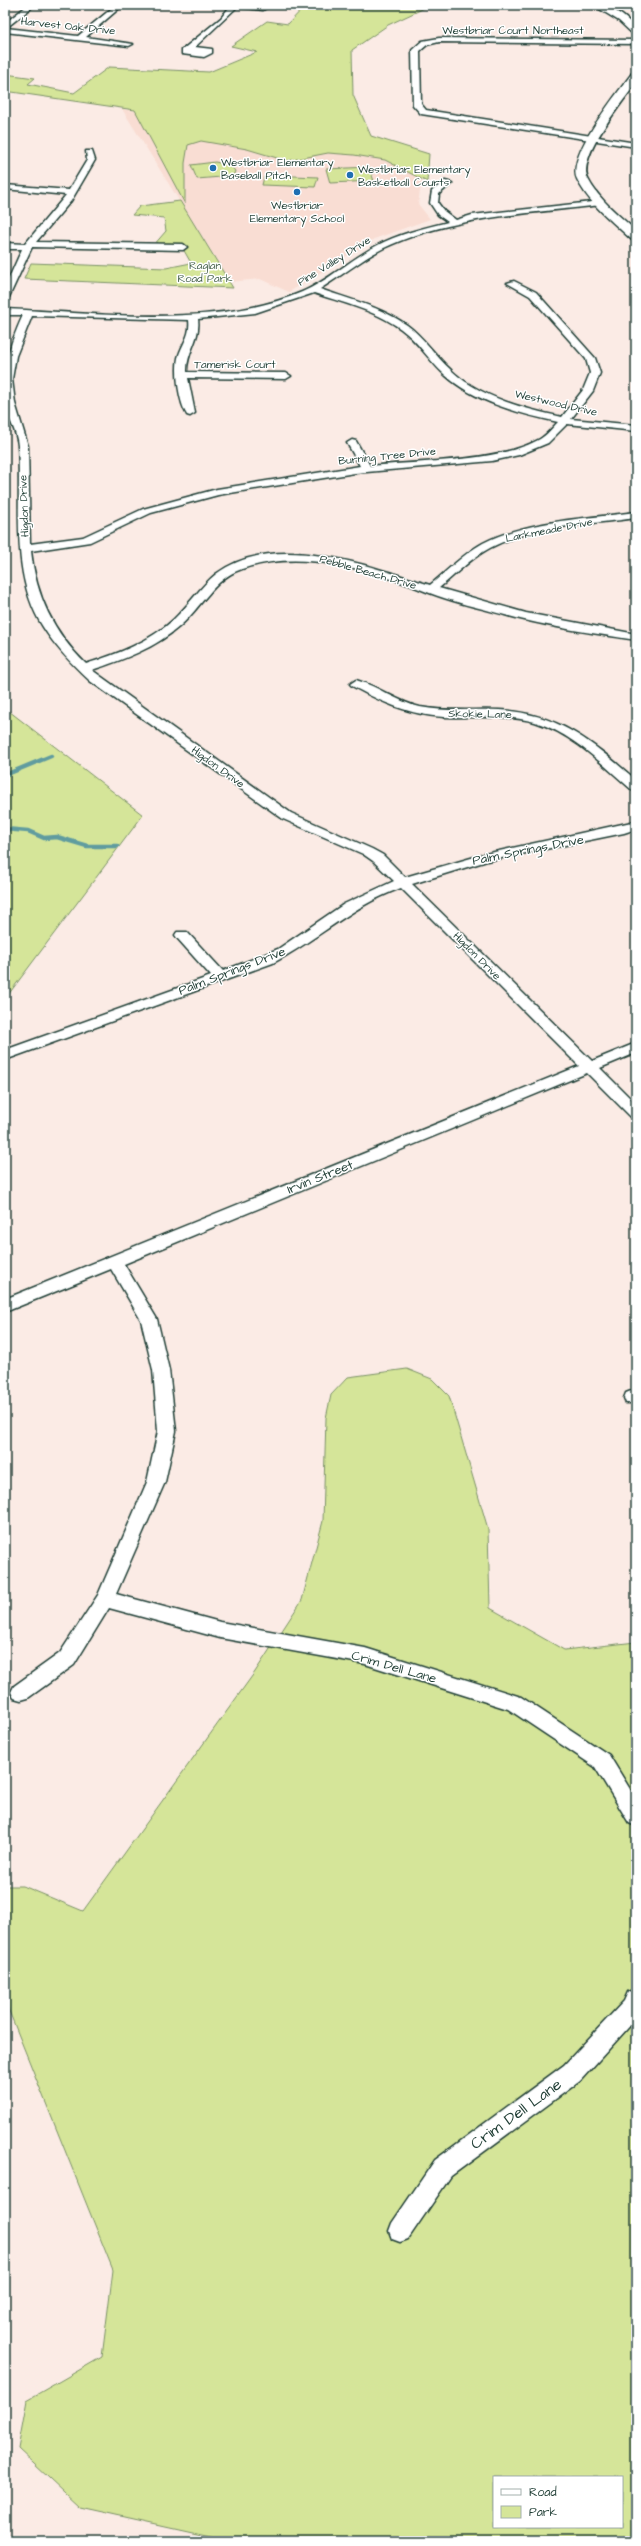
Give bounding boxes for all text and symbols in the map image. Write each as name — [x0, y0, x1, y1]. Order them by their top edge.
street label: Harvest Oak Drive — [20, 14, 116, 38]
street label: Westbriar Court Northeast — [442, 23, 584, 38]
place label: Westbriar Elementary Baseball Pitch — [221, 155, 334, 183]
place label: Westbriar Elementary Basketball Courts — [358, 162, 471, 190]
marker: Westbriar Elementary Baseball Pitch — [208, 163, 218, 173]
marker: Westbriar Elementary Basketball Courts — [345, 170, 355, 180]
marker: Westbriar Elementary School — [292, 187, 302, 197]
place label: Westbriar Elementary School — [250, 198, 344, 227]
street label: Pine Valley Drive — [295, 233, 374, 290]
park label: Raglan Road Park — [177, 258, 233, 286]
street label: Tamerisk Court — [194, 357, 276, 372]
street label: Westwood Drive — [513, 386, 599, 420]
street label: Burning Tree Drive — [338, 443, 437, 470]
street label: Higdon Drive — [15, 475, 34, 537]
street label: Larkmeade Drive — [504, 514, 594, 546]
street label: Pebble Beach Drive — [318, 551, 418, 593]
street label: Skokie Lane — [448, 706, 512, 722]
street label: Higdon Drive — [188, 743, 248, 792]
street label: Palm Springs Drive — [471, 830, 586, 871]
street label: Higdon Drive — [449, 929, 504, 984]
street label: Palm Springs Drive — [176, 942, 288, 1001]
street label: Irvin Street — [284, 1155, 356, 1198]
street label: Crim Dell Lane — [349, 1646, 439, 1688]
street label: Crim Dell Lane — [466, 2073, 566, 2155]
legend — [493, 2476, 623, 2528]
text: Road — [529, 2484, 557, 2501]
text: Park — [529, 2504, 557, 2521]

